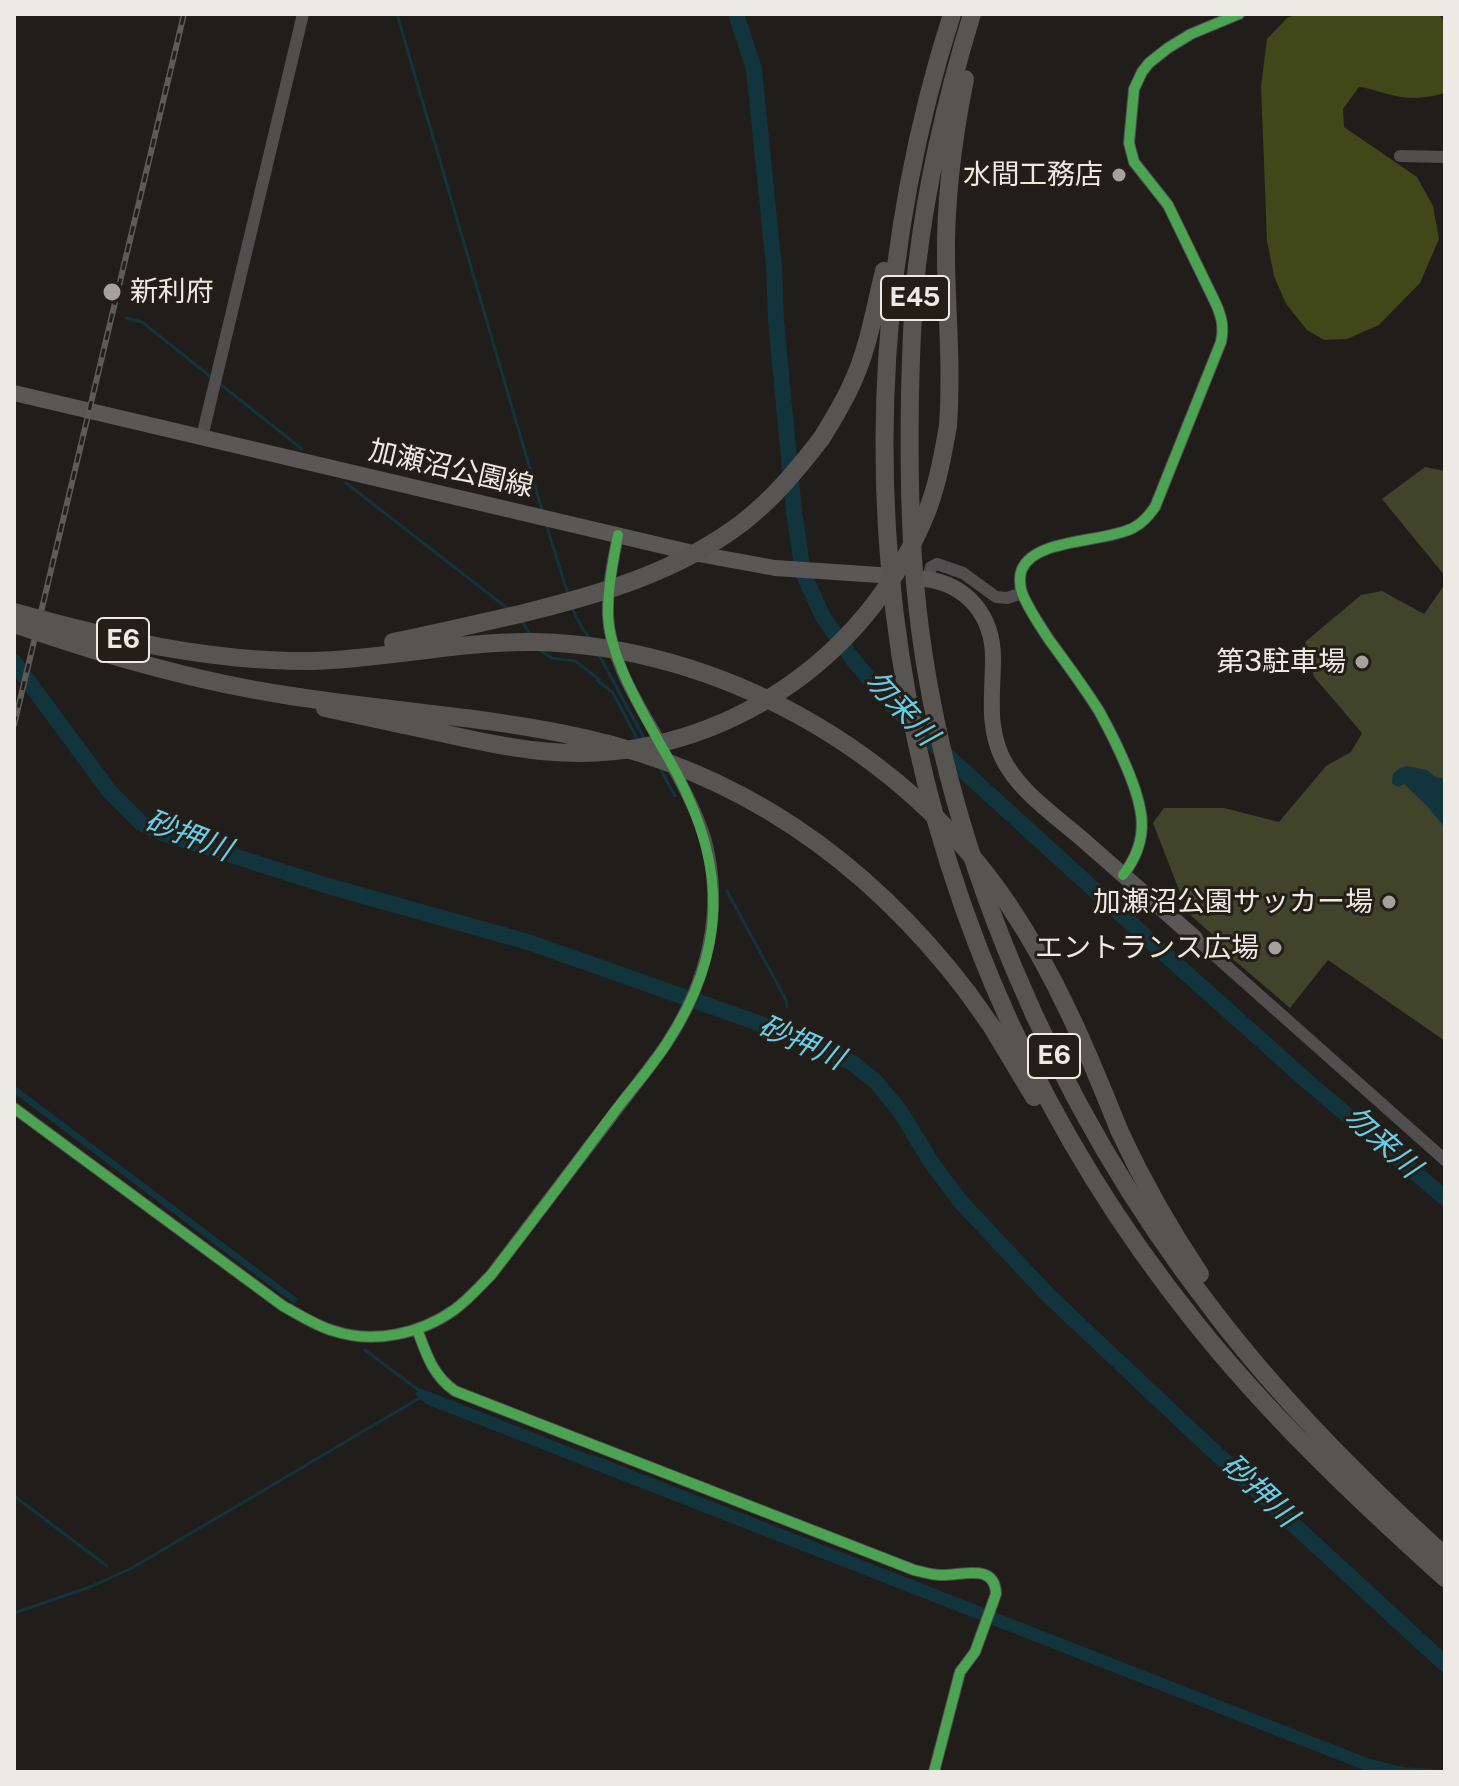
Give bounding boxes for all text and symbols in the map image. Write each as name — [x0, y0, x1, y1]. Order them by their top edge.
place label: 水間工務店 — [963, 158, 1103, 192]
marker: 水間工務店 — [1110, 166, 1128, 184]
place label: 新利府 — [130, 275, 214, 309]
road number: E45 — [881, 276, 949, 320]
marker: 新利府 — [101, 281, 123, 303]
street label: 加瀬沼公園線 — [365, 434, 537, 504]
road number: E6 — [97, 618, 149, 662]
place label: 第3駐車場 — [1216, 645, 1346, 679]
marker: 第3駐車場 — [1353, 653, 1371, 671]
water label: 勿来川 — [857, 663, 945, 753]
water label: 砂押川 — [140, 803, 236, 869]
place label: 加瀬沼公園サッカー場 — [1093, 885, 1373, 919]
marker: 加瀬沼公園サッカー場 — [1380, 893, 1398, 911]
place label: エントランス広場 — [1035, 931, 1259, 965]
marker: エントランス広場 — [1266, 939, 1284, 957]
water label: 砂押川 — [753, 1008, 849, 1078]
road number: E6 — [1028, 1034, 1080, 1078]
water label: 勿来川 — [1337, 1099, 1427, 1185]
water label: 砂押川 — [1214, 1447, 1304, 1535]

